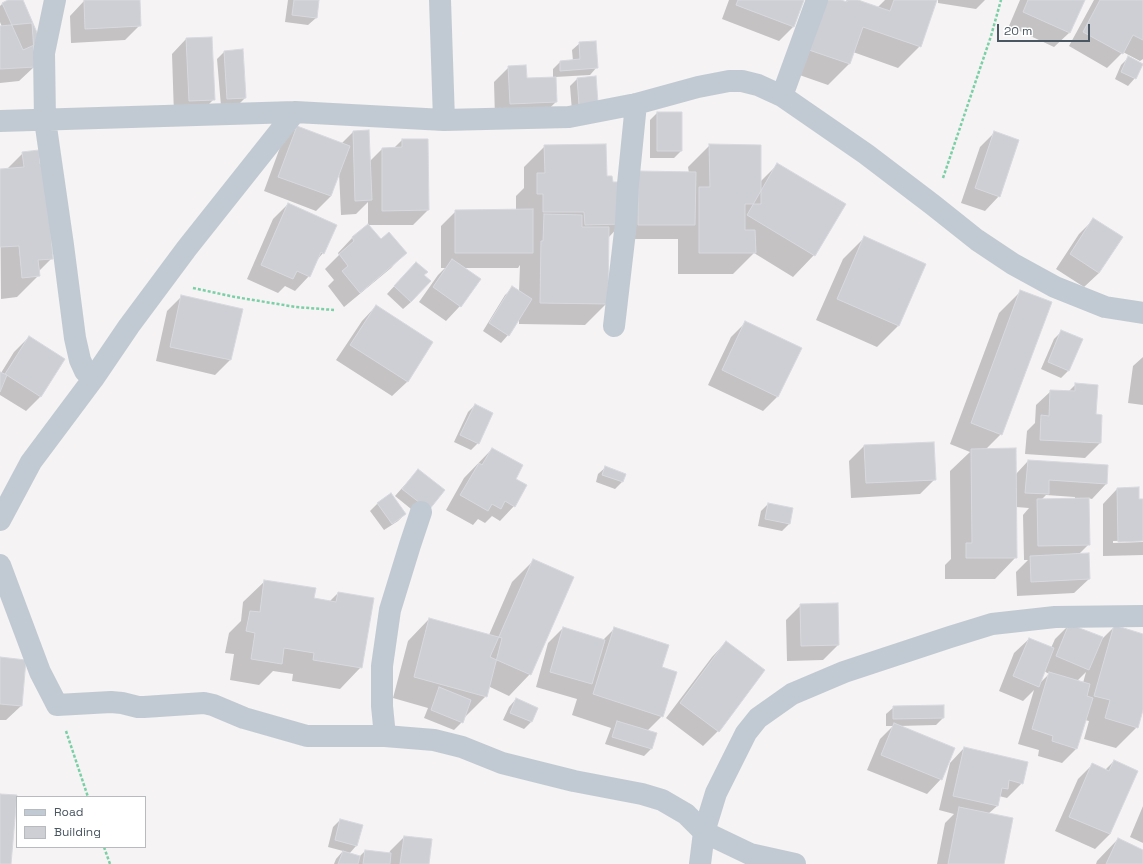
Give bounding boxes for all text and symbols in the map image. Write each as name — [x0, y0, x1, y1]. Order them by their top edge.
scale bar — [999, 16, 1092, 42]
text: 20 m — [1004, 23, 1032, 39]
legend — [16, 796, 146, 848]
text: Road — [54, 804, 83, 820]
text: Building — [54, 824, 101, 840]

